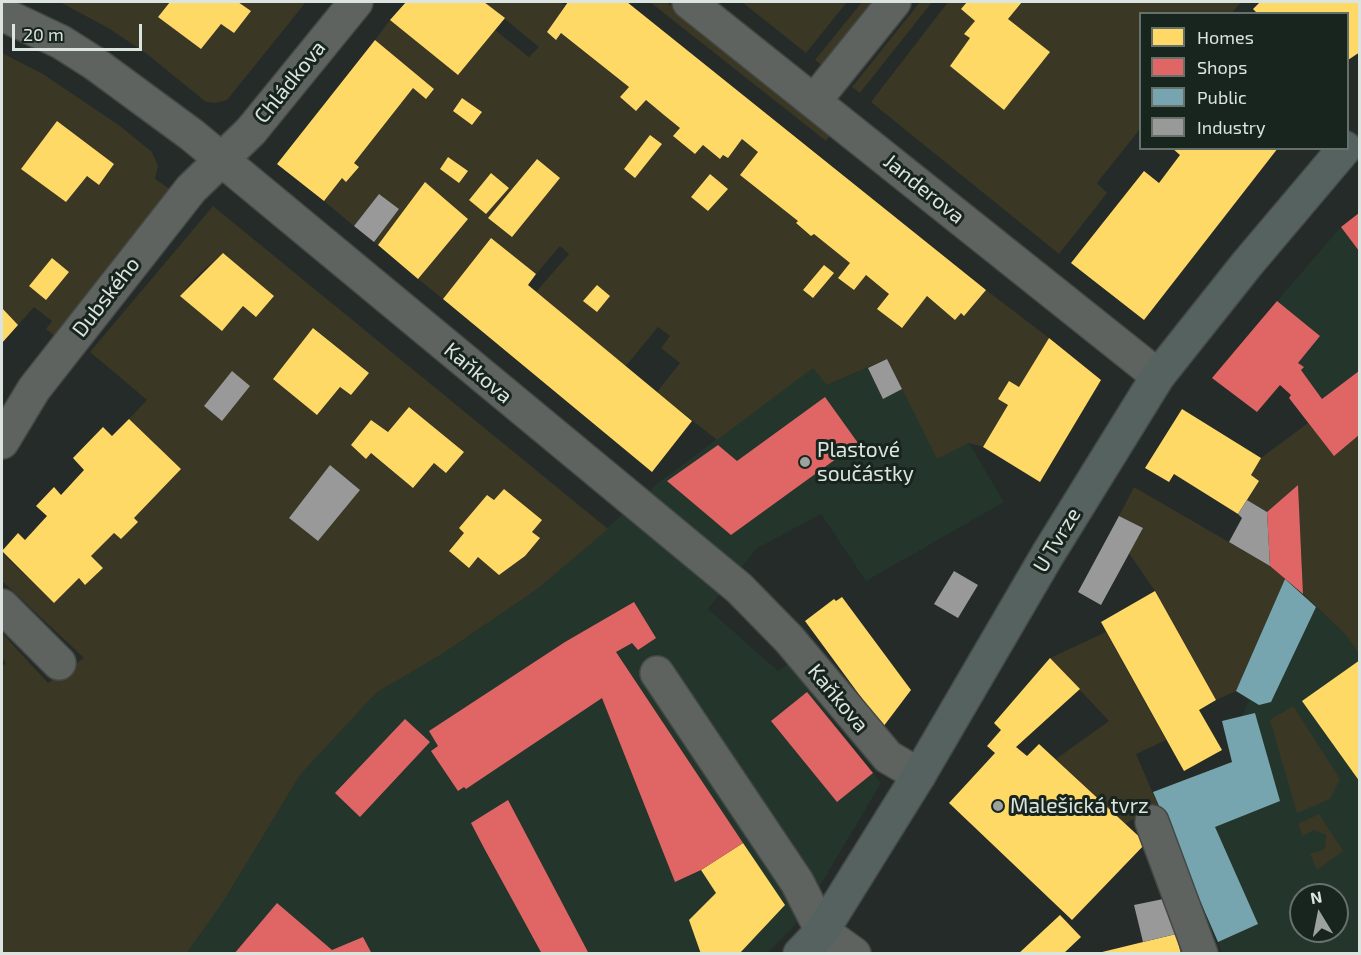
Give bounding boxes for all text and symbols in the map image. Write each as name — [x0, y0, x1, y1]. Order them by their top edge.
scale bar — [15, 12, 146, 50]
legend — [1139, 12, 1349, 150]
text: 20 m — [23, 23, 64, 45]
text: Homes — [1197, 26, 1254, 48]
street label: Chládkova — [249, 36, 331, 128]
text: Shops — [1197, 56, 1247, 78]
text: Public — [1197, 86, 1247, 108]
text: Industry — [1197, 116, 1266, 138]
street label: Janderova — [879, 149, 969, 229]
street label: Dubského — [67, 252, 145, 342]
street label: Kaňkova — [439, 337, 517, 409]
place label: Plastové součástky — [817, 437, 914, 487]
marker: Plastové součástky — [798, 455, 812, 469]
street label: U Tvrze — [1028, 503, 1086, 577]
street label: Kaňkova — [802, 659, 874, 737]
place label: Malešická tvrz — [1010, 793, 1149, 819]
marker: Malešická tvrz — [991, 799, 1005, 813]
north arrow — [1289, 883, 1349, 943]
text: N — [1309, 886, 1323, 907]

